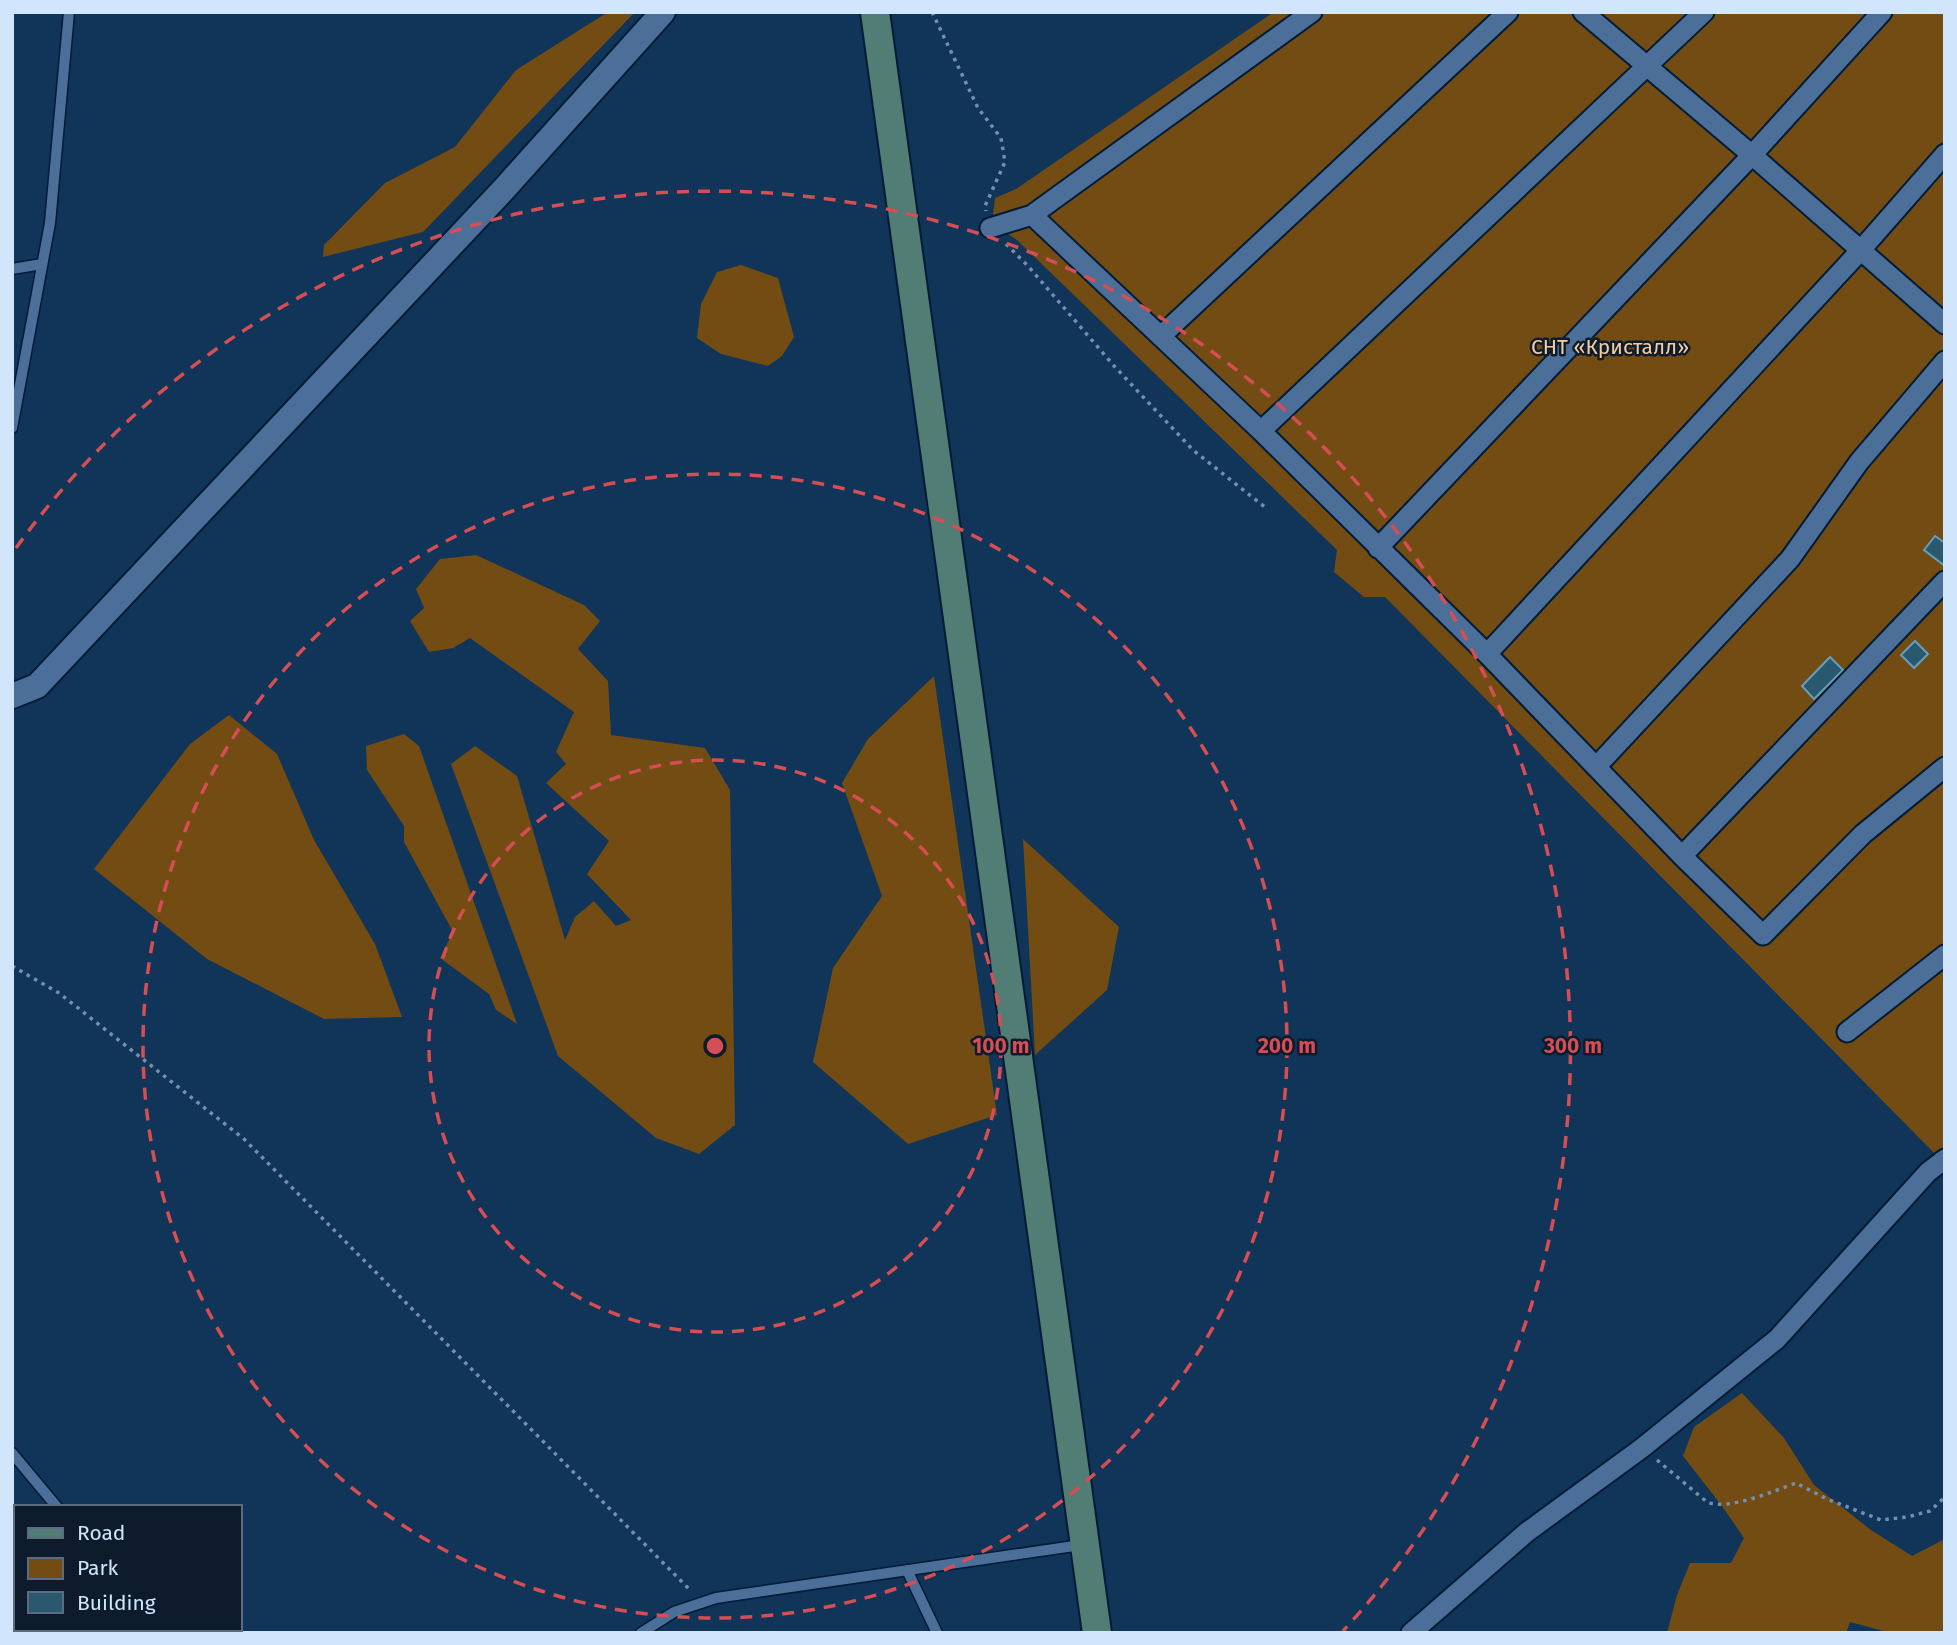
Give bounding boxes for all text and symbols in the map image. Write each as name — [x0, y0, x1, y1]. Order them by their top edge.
park label: СНТ «Кристалл» — [1531, 334, 1689, 360]
text: 100 m — [972, 1033, 1030, 1059]
text: 200 m — [1258, 1033, 1316, 1059]
text: 300 m — [1543, 1033, 1602, 1059]
centre of rings — [703, 1034, 727, 1058]
legend — [14, 1505, 242, 1631]
text: Road — [77, 1520, 125, 1546]
text: Park — [77, 1555, 119, 1581]
text: Building — [77, 1590, 156, 1616]

